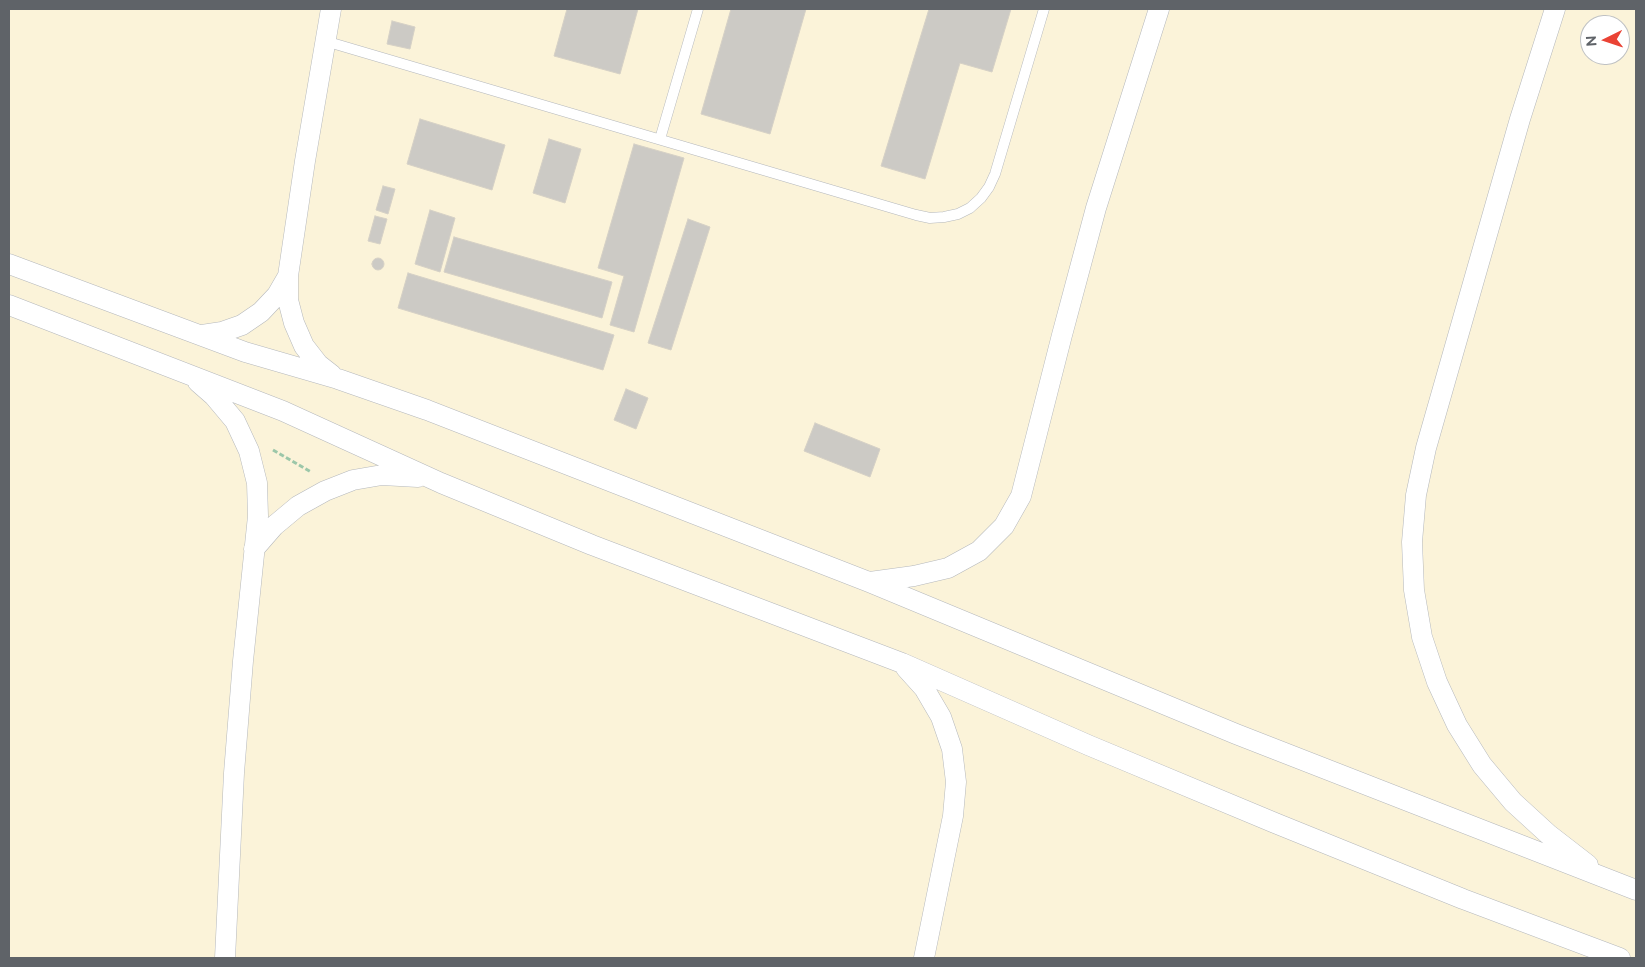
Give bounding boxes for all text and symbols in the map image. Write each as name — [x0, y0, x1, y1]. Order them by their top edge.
north arrow — [1580, 15, 1630, 65]
text: N — [1583, 35, 1599, 47]

